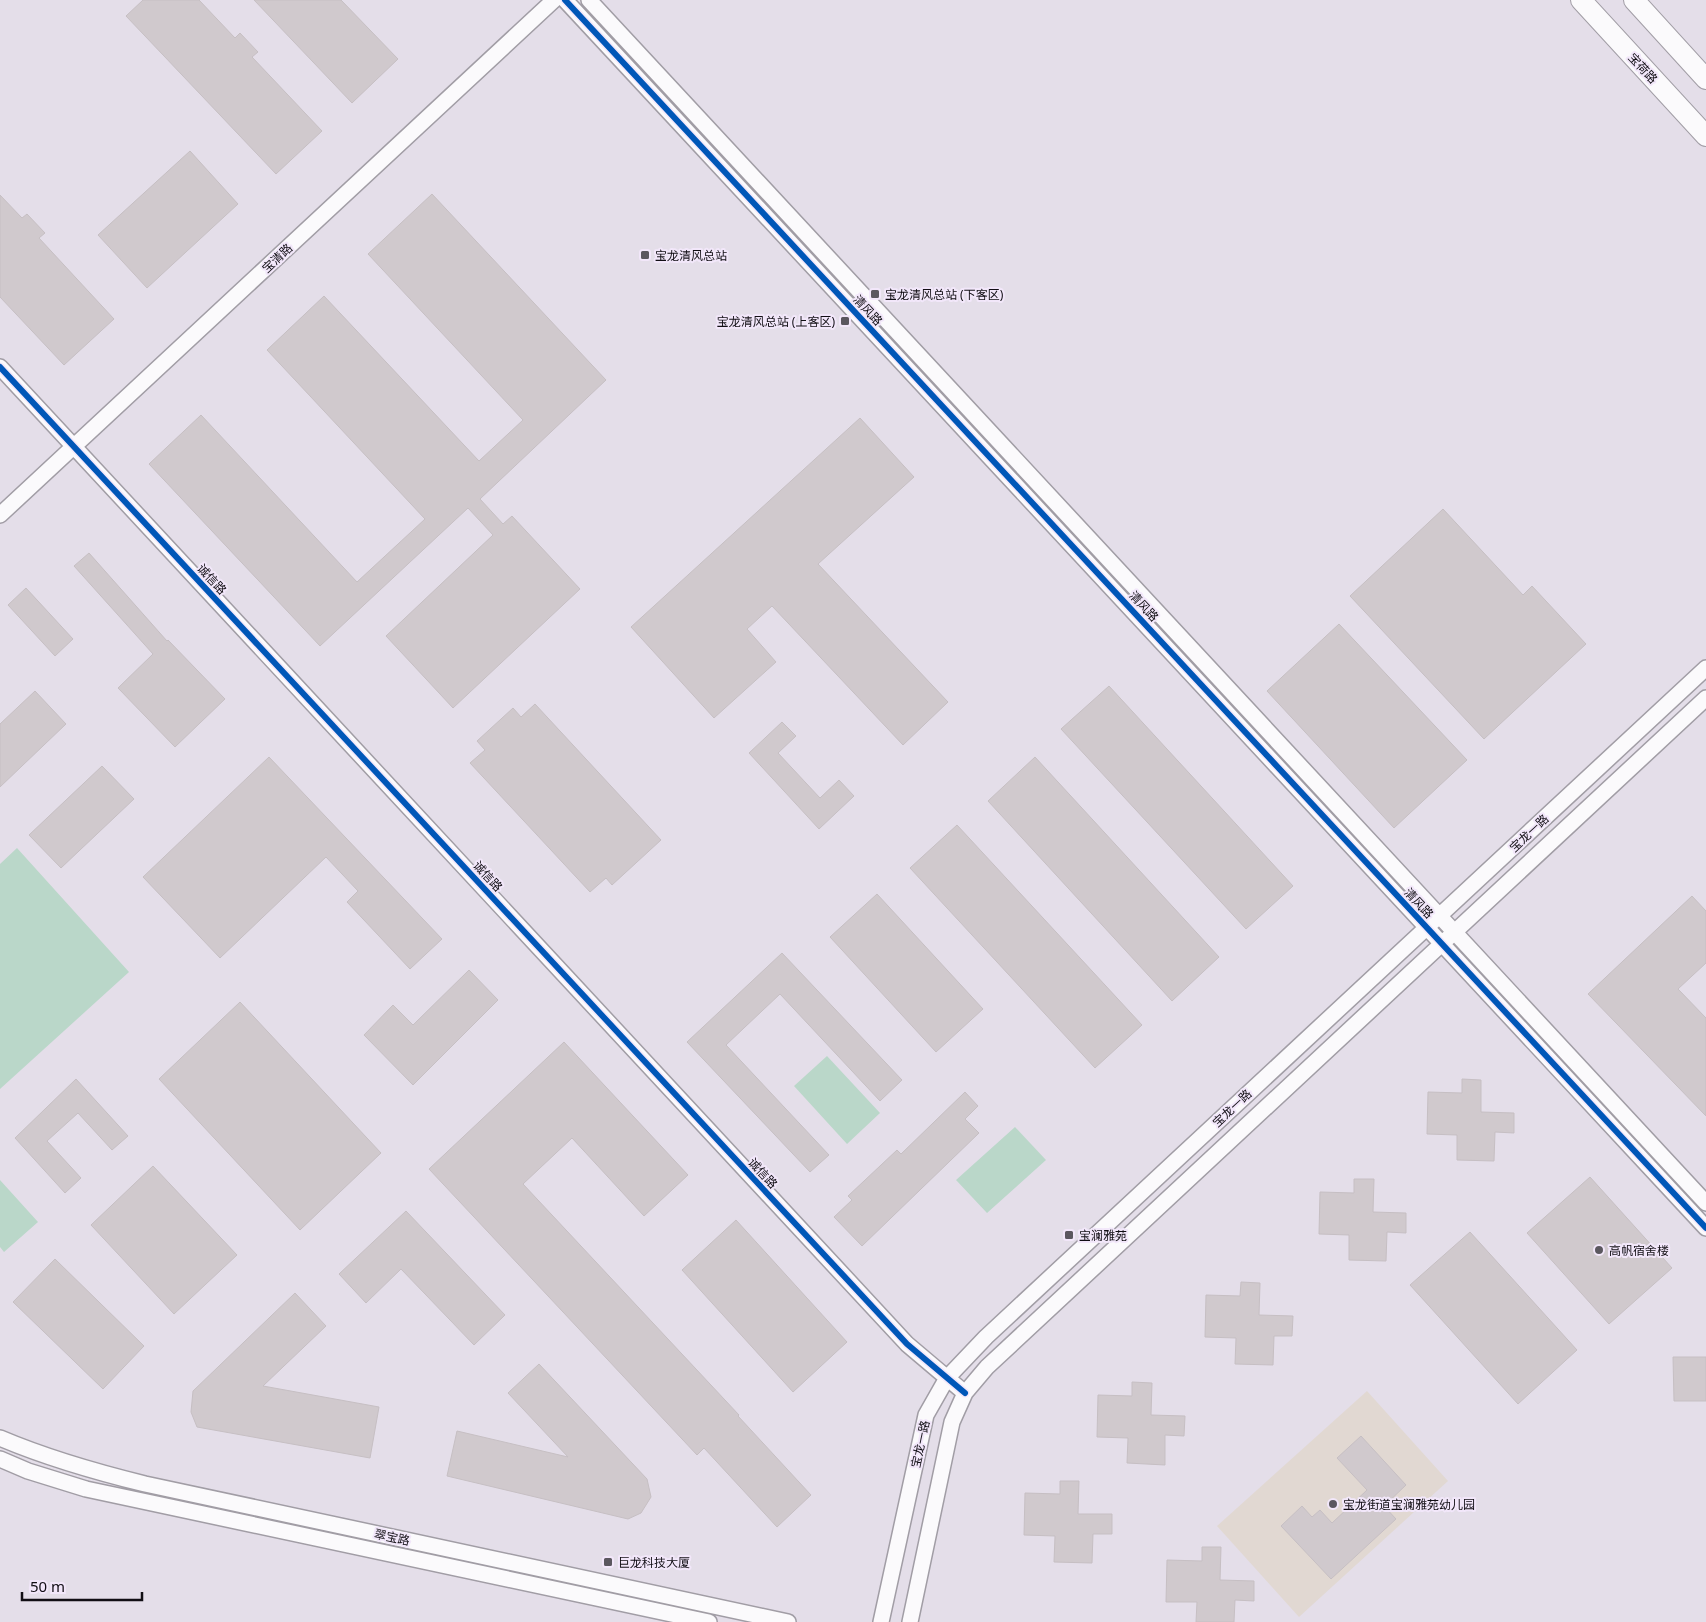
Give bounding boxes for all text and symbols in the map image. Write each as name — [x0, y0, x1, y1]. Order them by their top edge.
street label: 宝荷路 — [1625, 49, 1661, 87]
street label: 宝清路 — [258, 240, 296, 276]
place label: 宝龙清风总站 — [655, 247, 727, 264]
marker: 宝龙清风总站 — [639, 249, 651, 261]
place label: 宝龙清风总站 (下客区) — [885, 286, 1004, 303]
marker: 宝龙清风总站 (下客区) — [869, 288, 881, 300]
street label: 清风路 — [850, 291, 886, 329]
place label: 宝龙清风总站 (上客区) — [717, 313, 835, 330]
marker: 宝龙清风总站 (上客区) — [839, 315, 851, 327]
street label: 诚信路 — [194, 560, 230, 598]
street label: 清风路 — [1126, 587, 1162, 625]
street label: 宝龙一路 — [1506, 810, 1552, 856]
street label: 诚信路 — [470, 857, 506, 895]
street label: 清风路 — [1401, 884, 1437, 922]
street label: 宝龙一路 — [1209, 1085, 1255, 1131]
street label: 诚信路 — [745, 1154, 781, 1192]
place label: 宝澜雅苑 — [1079, 1227, 1127, 1244]
marker: 宝澜雅苑 — [1063, 1229, 1075, 1241]
place label: 高帆宿舍楼 — [1609, 1242, 1669, 1259]
marker: 高帆宿舍楼 — [1593, 1244, 1605, 1256]
street label: 宝龙一路 — [907, 1419, 933, 1469]
place label: 宝龙街道宝澜雅苑幼儿园 — [1343, 1496, 1475, 1513]
marker: 宝龙街道宝澜雅苑幼儿园 — [1327, 1498, 1339, 1510]
street label: 翠宝路 — [373, 1525, 411, 1549]
place label: 巨龙科技大厦 — [618, 1554, 690, 1571]
marker: 巨龙科技大厦 — [602, 1556, 614, 1568]
scale bar — [22, 1570, 142, 1602]
text: 50 m — [30, 1576, 65, 1596]

